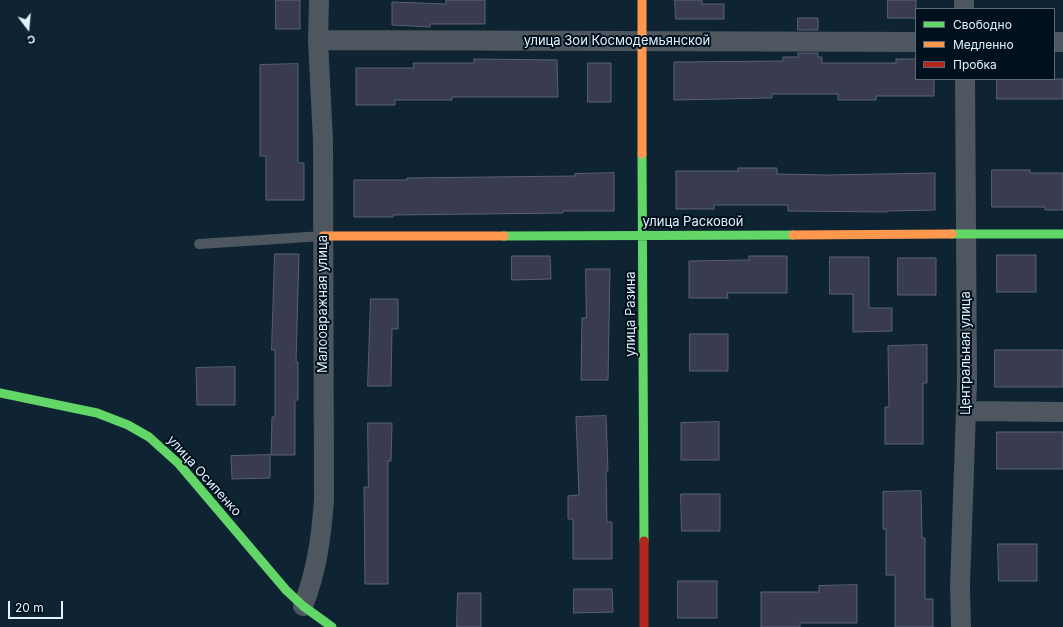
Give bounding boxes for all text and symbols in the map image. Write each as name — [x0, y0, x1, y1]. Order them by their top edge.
north arrow — [8, 8, 48, 48]
legend — [915, 8, 1055, 80]
text: Свободно — [953, 17, 1012, 32]
text: С — [25, 32, 37, 47]
street label: улица Зои Космодемьянской — [524, 33, 710, 49]
text: Медленно — [953, 37, 1014, 52]
text: Пробка — [953, 57, 997, 72]
street label: улица Расковой — [642, 214, 744, 230]
street label: Малоовражная улица — [315, 235, 331, 373]
street label: улица Разина — [623, 271, 639, 357]
street label: Центральная улица — [958, 291, 974, 415]
street label: улица Осипенко — [164, 432, 244, 520]
scale bar — [10, 593, 65, 619]
text: 20 m — [15, 600, 44, 615]

